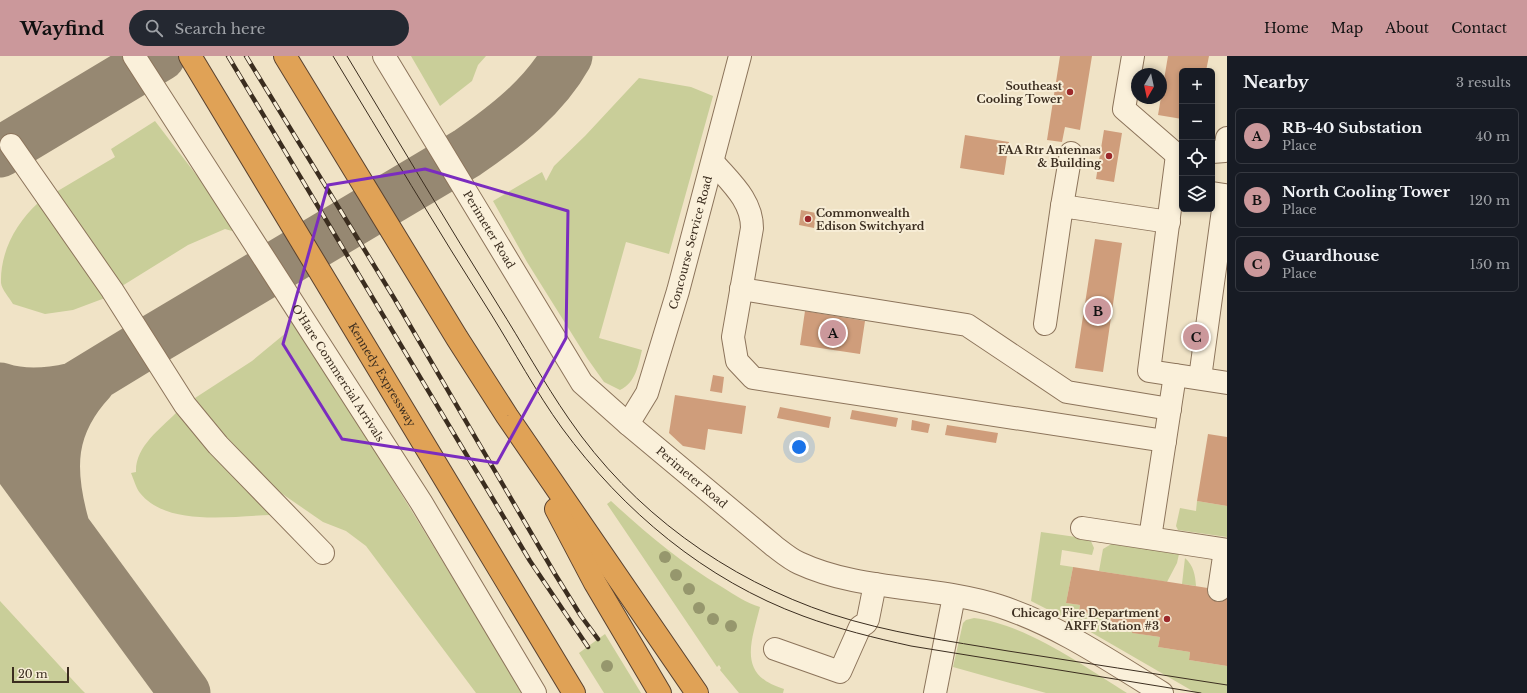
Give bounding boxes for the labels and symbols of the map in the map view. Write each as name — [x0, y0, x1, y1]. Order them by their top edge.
north arrow — [1131, 68, 1167, 104]
place label: Southeast Cooling Tower — [977, 79, 1063, 106]
marker: Southeast Cooling Tower — [1065, 87, 1075, 97]
place label: FAA Rtr Antennas & Building — [998, 143, 1101, 170]
marker: FAA Rtr Antennas & Building — [1104, 151, 1114, 161]
street label: Concourse Service Road — [666, 174, 715, 311]
street label: Perimeter Road — [460, 188, 518, 272]
place label: Commonwealth Edison Switchyard — [816, 206, 925, 233]
marker: Commonwealth Edison Switchyard — [803, 214, 813, 224]
pin: B — [1085, 296, 1111, 326]
street label: O'Hare Commercial Arrivals — [289, 302, 387, 444]
pin: A — [820, 318, 846, 348]
street label: Kennedy Expressway — [345, 320, 419, 429]
pin: C — [1183, 322, 1209, 352]
your location — [789, 437, 809, 457]
street label: Perimeter Road — [653, 444, 731, 511]
place label: Chicago Fire Department ARFF Station #3 — [1011, 606, 1160, 633]
marker: Chicago Fire Department ARFF Station #3 — [1162, 614, 1172, 624]
scale bar — [12, 665, 69, 684]

